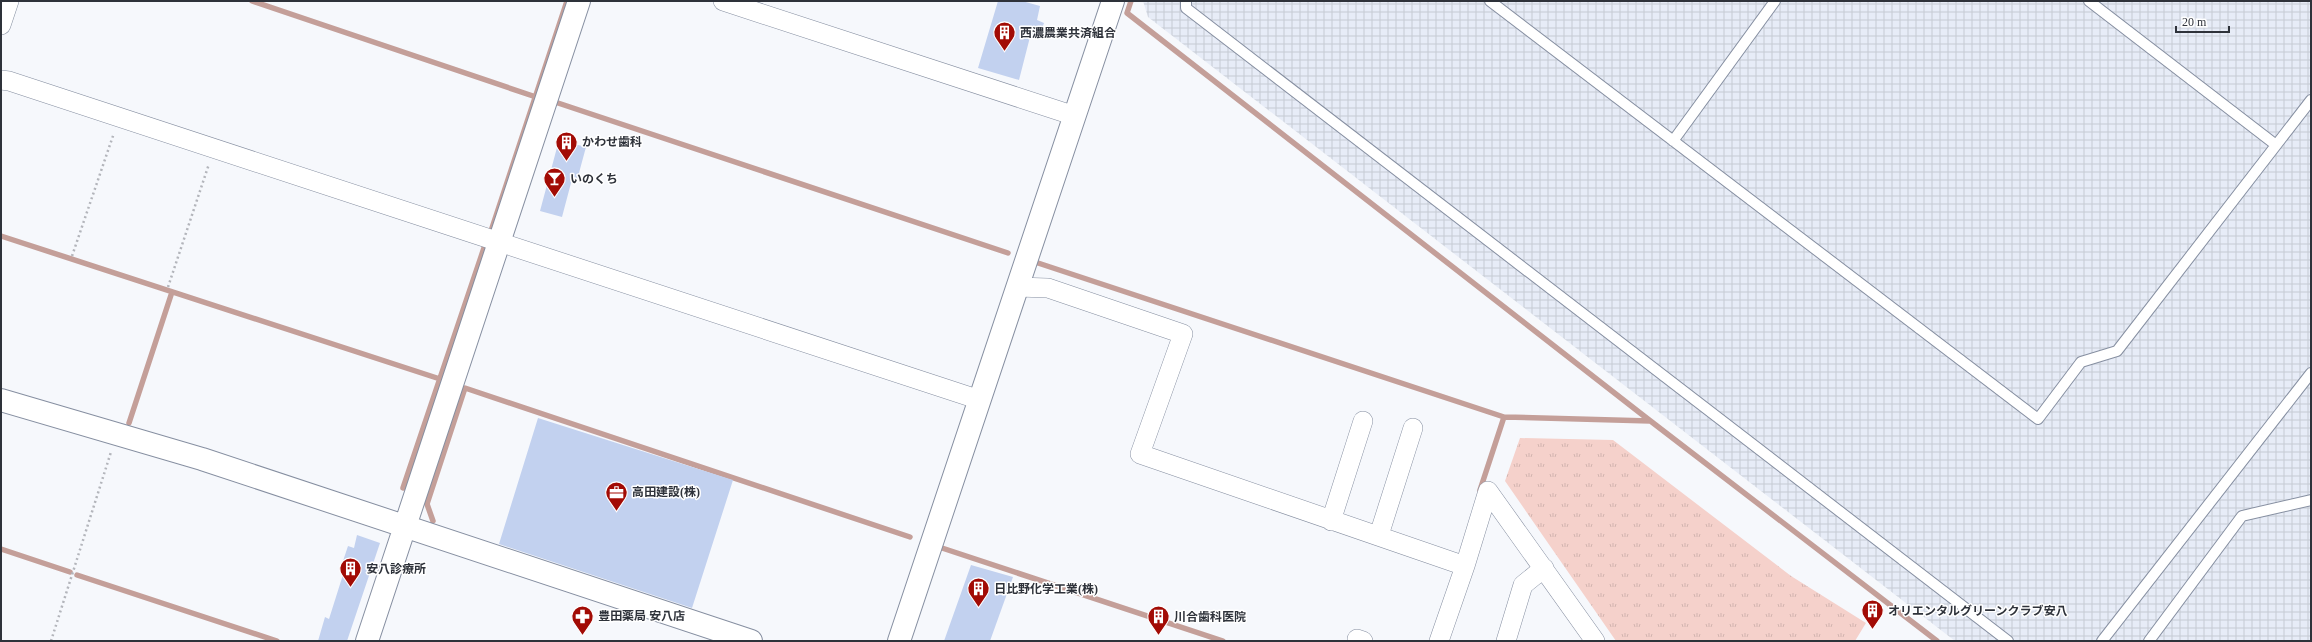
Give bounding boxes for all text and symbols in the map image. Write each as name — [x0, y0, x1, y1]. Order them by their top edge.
scale bar — [2176, 8, 2229, 34]
text: 20 m — [2182, 15, 2207, 29]
building icon: 西濃農業共済組合 — [991, 20, 1017, 53]
place label: 西濃農業共済組合 — [1020, 26, 1116, 40]
building icon: かわせ歯科 — [554, 129, 580, 162]
place label: かわせ歯科 — [582, 135, 642, 149]
bar icon: いのくち — [542, 166, 568, 199]
place label: いのくち — [570, 172, 618, 186]
office icon: 高田建設(株) — [603, 479, 629, 512]
place label: 高田建設(株) — [632, 485, 700, 499]
building icon: 安八診療所 — [338, 556, 364, 589]
place label: 安八診療所 — [366, 562, 426, 576]
building icon: 日比野化学工業(株) — [965, 576, 991, 609]
place label: 日比野化学工業(株) — [994, 582, 1098, 596]
building icon: オリエンタルグリーンクラブ安八 — [1860, 598, 1886, 631]
pharmacy icon: 豊田薬局 安八店 — [569, 603, 595, 636]
building icon: 川合歯科医院 — [1145, 604, 1171, 637]
place label: オリエンタルグリーンクラブ安八 — [1888, 604, 2067, 618]
place label: 豊田薬局 安八店 — [598, 609, 685, 623]
place label: 川合歯科医院 — [1174, 610, 1246, 624]

